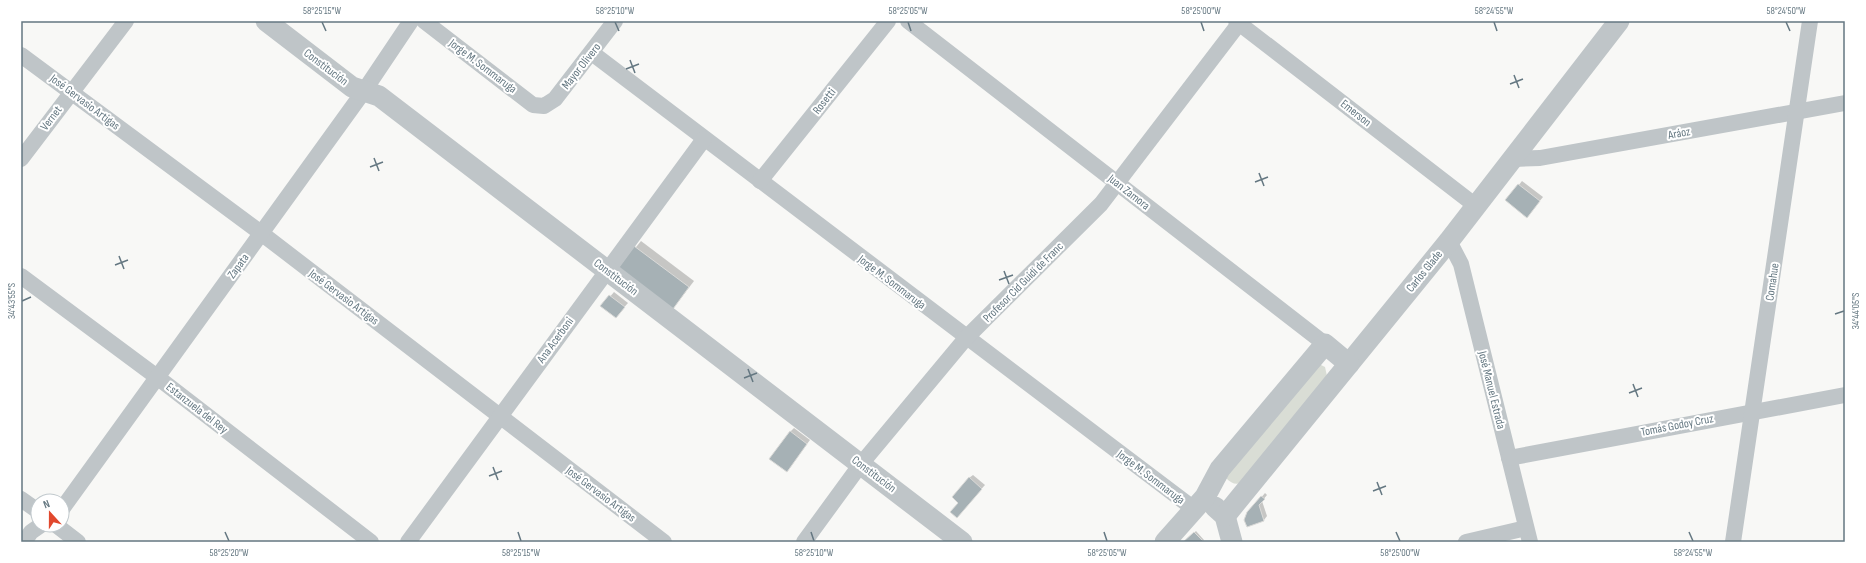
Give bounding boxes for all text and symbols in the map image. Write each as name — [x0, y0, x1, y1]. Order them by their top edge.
text: 58°25'15"W — [303, 5, 341, 17]
text: 58°25'10"W — [596, 5, 635, 17]
text: 58°25'05"W — [889, 5, 928, 17]
text: 58°25'00"W — [1181, 5, 1221, 17]
text: 58°24'55"W — [1475, 5, 1514, 17]
text: 58°24'50"W — [1767, 5, 1806, 17]
street label: Jorge M. Sommaruga — [445, 35, 520, 97]
street label: Mayor Olivero — [559, 40, 604, 93]
street label: Constitución — [300, 46, 351, 89]
street label: José Gervasio Artigas — [46, 71, 123, 134]
street label: Rosetti — [810, 85, 839, 117]
street label: Emerson — [1337, 97, 1374, 130]
street label: Vernet — [37, 103, 66, 134]
street label: Aráoz — [1666, 124, 1692, 143]
street label: Juan Zamora — [1104, 171, 1153, 214]
street label: Profesor Cid Guidi de Franc — [980, 239, 1067, 326]
street label: Carlos Glade — [1403, 247, 1446, 295]
street label: Zapata — [224, 251, 253, 282]
street label: Jorge M. Sommaruga — [854, 251, 929, 313]
street label: Constitución — [590, 256, 641, 299]
street label: Comahue — [1762, 262, 1783, 302]
street label: José Gervasio Artigas — [305, 266, 382, 329]
text: 34°43'55"S — [6, 283, 18, 319]
text: 34°44'05"S — [1850, 293, 1862, 329]
street label: Ana Acerboni — [533, 315, 577, 367]
street label: José Manuel Estrada — [1474, 349, 1509, 431]
street label: Estanzuela del Rey — [163, 380, 231, 437]
street label: Tomás Godoy Cruz — [1640, 411, 1715, 440]
street label: Jorge M. Sommaruga — [1113, 446, 1188, 508]
street label: Constitución — [848, 453, 899, 496]
street label: José Gervasio Artigas — [562, 463, 639, 526]
north arrow — [30, 493, 70, 533]
text: N — [42, 497, 52, 511]
text: 58°25'20"W — [210, 547, 249, 559]
text: 58°25'15"W — [502, 547, 540, 559]
text: 58°25'10"W — [795, 547, 834, 559]
text: 58°25'05"W — [1088, 547, 1127, 559]
text: 58°25'00"W — [1380, 547, 1420, 559]
text: 58°24'55"W — [1674, 547, 1713, 559]

